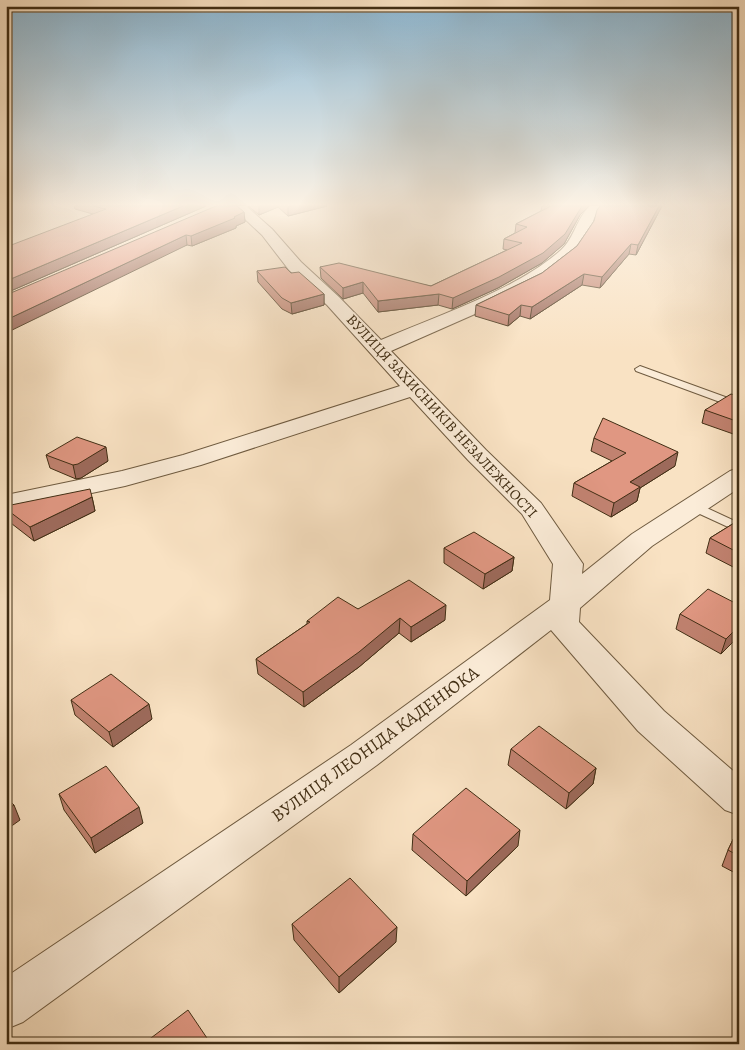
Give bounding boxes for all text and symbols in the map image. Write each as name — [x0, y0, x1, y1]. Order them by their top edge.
street label: ВУЛИЦЯ ЗАХИСНИКІВ НЕЗАЛЕЖНОСТІ — [342, 310, 542, 522]
street label: ВУЛИЦЯ ЛЕОНІДА КАДЕНЮКА — [267, 660, 484, 827]

